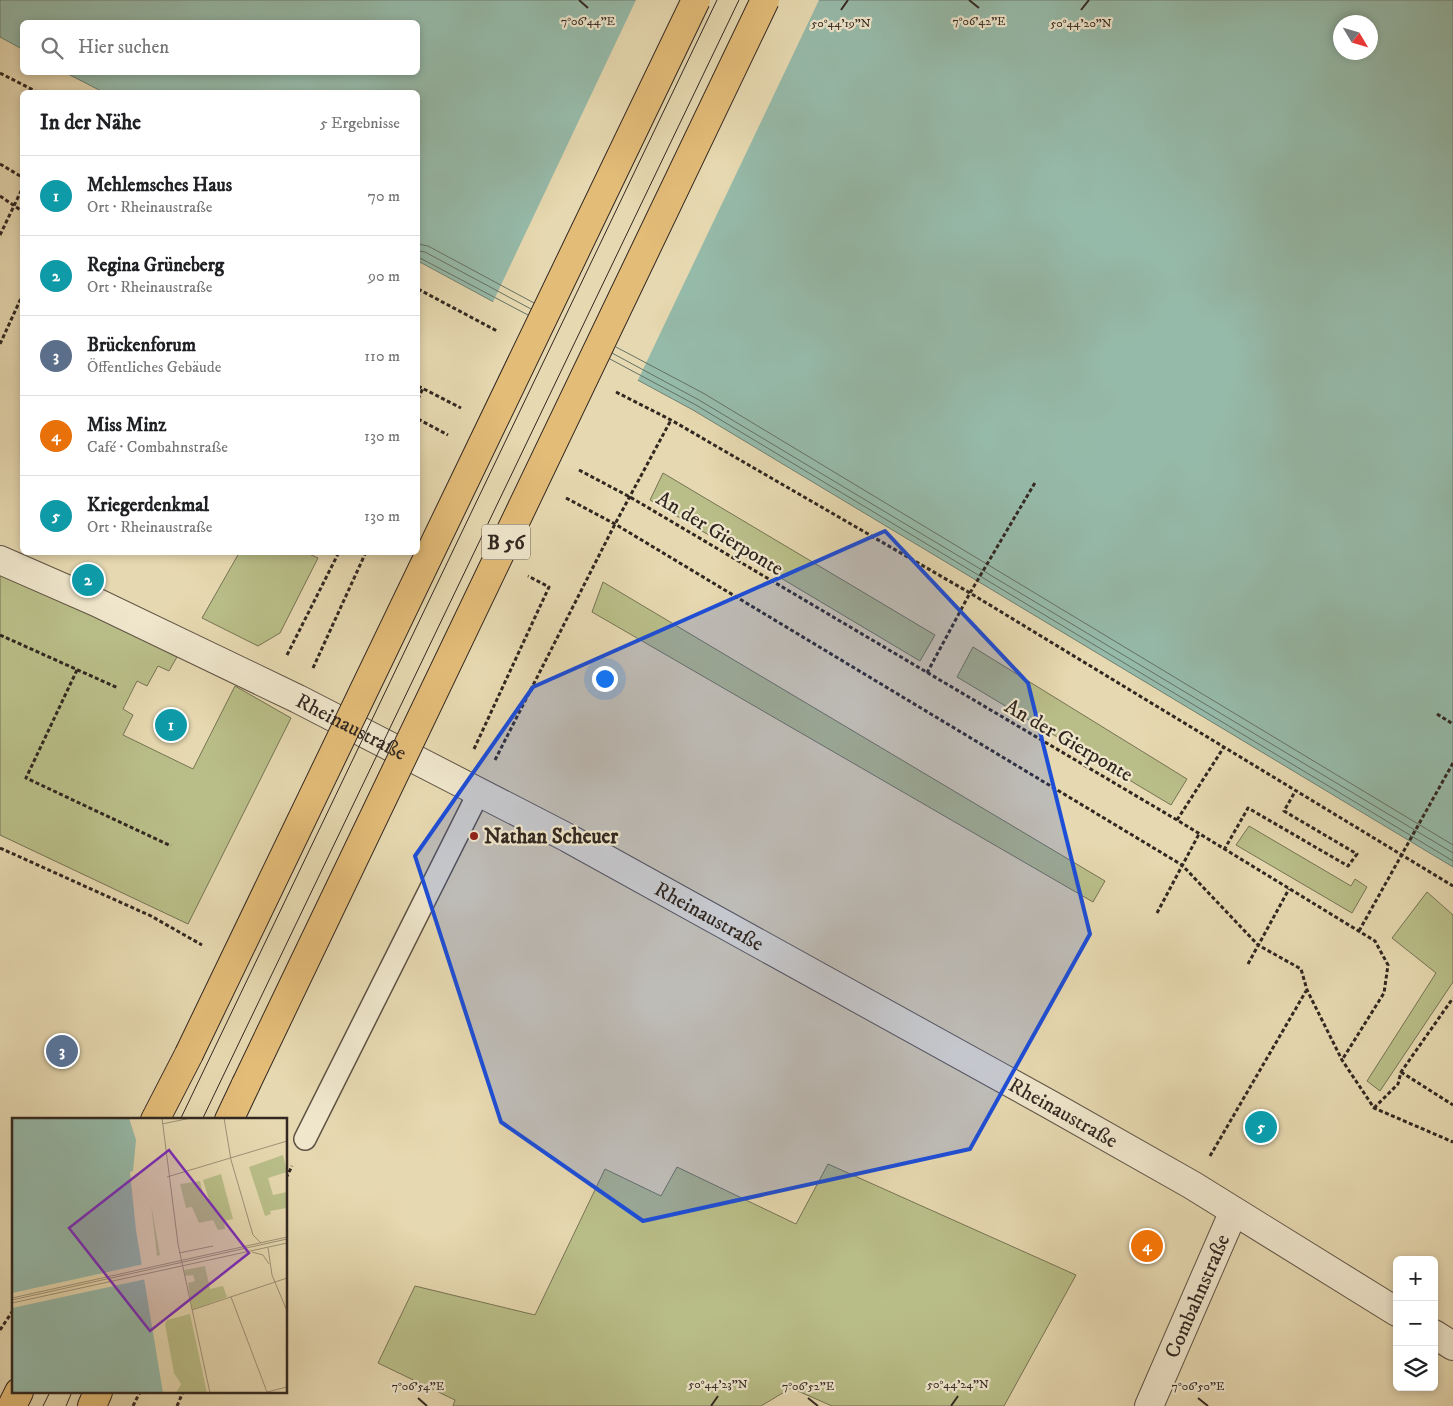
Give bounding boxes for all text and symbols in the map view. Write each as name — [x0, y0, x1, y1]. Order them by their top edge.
text: 7°06'44"E — [561, 14, 616, 29]
text: 7°06'42"E — [952, 14, 1006, 29]
north arrow — [1333, 15, 1378, 60]
text: 50°44'19"N — [811, 16, 871, 31]
text: 50°44'20"N — [1050, 16, 1112, 31]
search box — [20, 20, 420, 75]
icon: search — [38, 34, 66, 62]
text: Hier suchen — [78, 36, 169, 59]
text: In der Nähe — [40, 110, 141, 136]
text: 5 Ergebnisse — [320, 113, 400, 133]
text: Mehlemsches Haus — [87, 174, 232, 197]
text: 1 — [53, 186, 59, 206]
text: 70 m — [368, 186, 400, 206]
text: Ort · Rheinaustraße — [87, 197, 212, 217]
text: Regina Grüneberg — [87, 254, 224, 277]
text: 2 — [52, 266, 60, 286]
text: 90 m — [368, 266, 400, 286]
text: Ort · Rheinaustraße — [87, 277, 212, 297]
text: Brückenforum — [87, 334, 196, 357]
text: 3 — [53, 346, 59, 366]
text: 110 m — [364, 346, 400, 366]
text: Öffentliches Gebäude — [87, 357, 221, 377]
text: Miss Minz — [87, 414, 166, 437]
text: 4 — [51, 426, 61, 446]
text: 130 m — [364, 426, 400, 446]
text: Café · Combahnstraße — [87, 437, 228, 457]
street label: An der Gierponte — [651, 486, 788, 582]
text: Kriegerdenkmal — [87, 494, 209, 517]
text: 5 — [52, 506, 60, 526]
text: 130 m — [364, 506, 400, 526]
text: Ort · Rheinaustraße — [87, 517, 212, 537]
road number: B 56 — [482, 524, 530, 560]
pin: 2 — [72, 561, 104, 599]
your location — [592, 666, 618, 692]
street label: Rheinaustraße — [291, 688, 411, 767]
street label: An der Gierponte — [1000, 694, 1138, 788]
pin: 1 — [155, 706, 187, 744]
place label: Nathan Scheuer — [484, 824, 619, 850]
marker: Nathan Scheuer — [468, 830, 480, 842]
street label: Rheinaustraße — [650, 876, 768, 958]
pin: 3 — [46, 1032, 78, 1070]
street label: Rheinaustraße — [1004, 1072, 1122, 1154]
pin: 5 — [1245, 1108, 1277, 1146]
inset map — [12, 1118, 288, 1394]
pin: 4 — [1131, 1227, 1163, 1265]
street label: Combahnstraße — [1159, 1230, 1236, 1362]
map controls — [1393, 1256, 1438, 1391]
button: + — [1393, 1256, 1438, 1301]
button: − — [1393, 1301, 1438, 1346]
button: layers — [1393, 1346, 1438, 1391]
text: 50°44'23"N — [688, 1377, 748, 1392]
text: 50°44'24"N — [927, 1377, 989, 1392]
text: 7°06'54"E — [392, 1379, 445, 1394]
text: 7°06'52"E — [782, 1379, 835, 1394]
text: 7°06'50"E — [1172, 1379, 1225, 1394]

